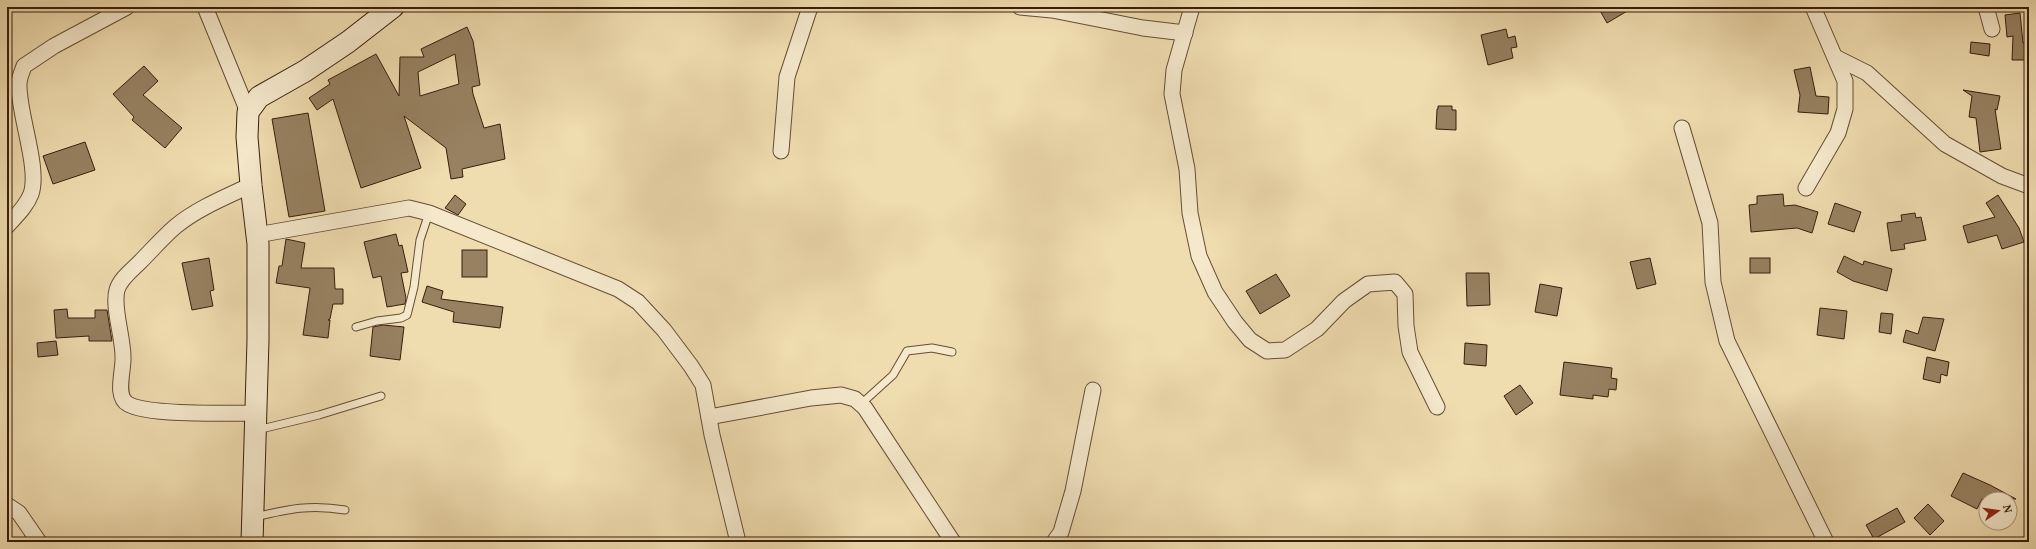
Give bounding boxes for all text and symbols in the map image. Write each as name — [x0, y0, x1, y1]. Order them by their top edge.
north arrow — [1978, 491, 2018, 531]
text: N — [1998, 504, 2014, 515]

